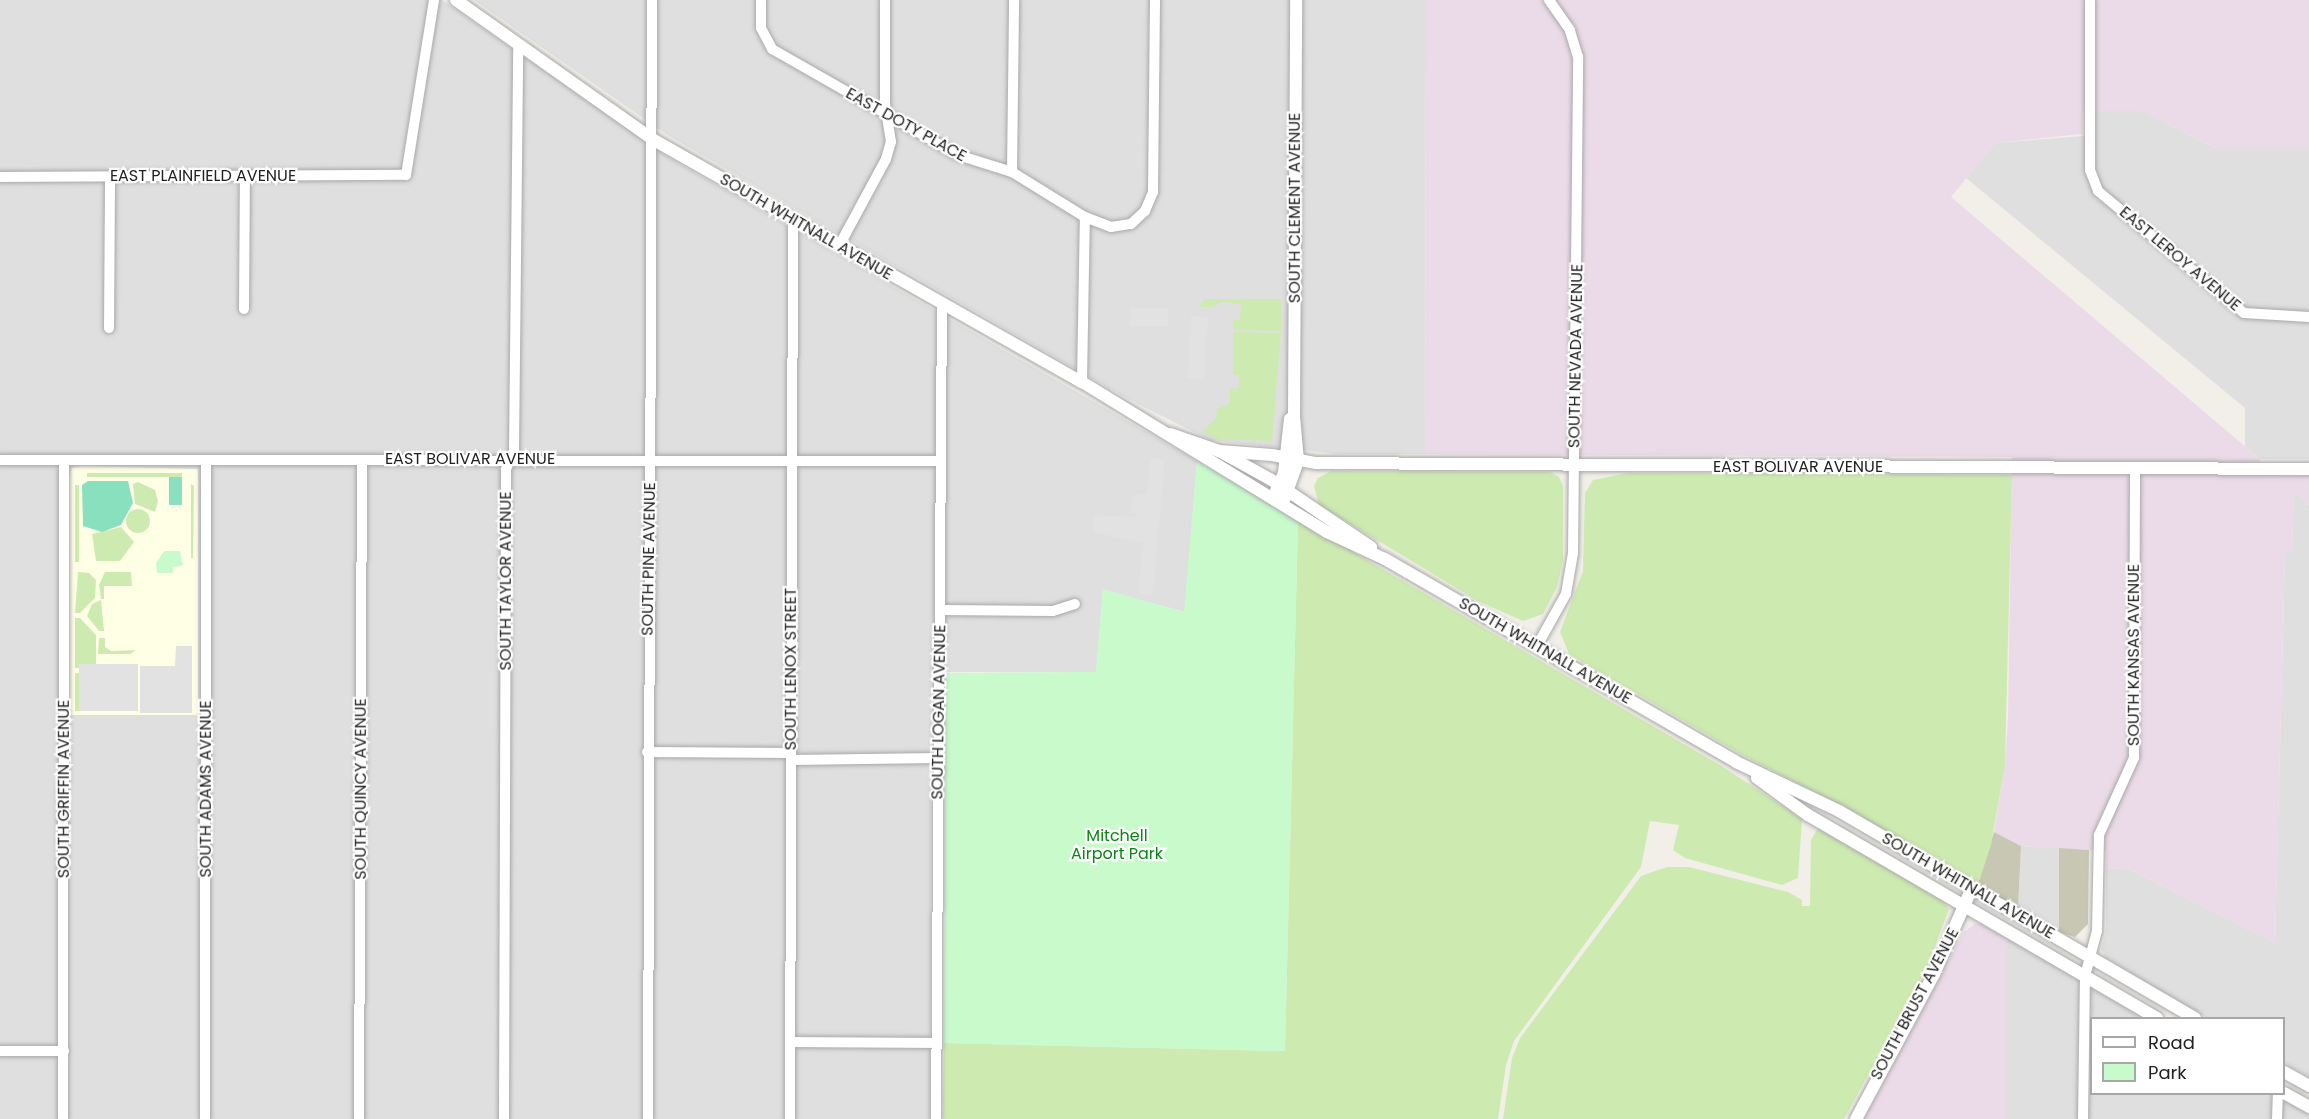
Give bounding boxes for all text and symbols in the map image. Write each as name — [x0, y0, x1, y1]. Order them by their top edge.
street label: EAST DOTY PLACE — [842, 84, 970, 166]
street label: SOUTH CLEMENT AVENUE — [1285, 113, 1305, 303]
street label: EAST PLAINFIELD AVENUE — [110, 166, 296, 186]
street label: SOUTH WHITNALL AVENUE — [716, 170, 896, 284]
street label: EAST LEROY AVENUE — [2115, 203, 2245, 315]
street label: SOUTH NEVADA AVENUE — [1565, 264, 1587, 448]
street label: EAST BOLIVAR AVENUE — [385, 449, 555, 469]
street label: EAST BOLIVAR AVENUE — [1713, 457, 1883, 477]
street label: SOUTH PINE AVENUE — [638, 482, 660, 636]
street label: SOUTH TAYLOR AVENUE — [496, 491, 516, 671]
street label: SOUTH KANSAS AVENUE — [2124, 564, 2144, 746]
street label: SOUTH LENOX STREET — [781, 588, 801, 750]
street label: SOUTH WHITNALL AVENUE — [1455, 594, 1635, 708]
street label: SOUTH LOGAN AVENUE — [928, 624, 950, 800]
street label: SOUTH QUINCY AVENUE — [351, 698, 371, 880]
street label: SOUTH GRIFFIN AVENUE — [54, 700, 74, 878]
street label: SOUTH ADAMS AVENUE — [196, 700, 216, 878]
park label: Mitchell Airport Park — [1071, 826, 1163, 864]
street label: SOUTH WHITNALL AVENUE — [1878, 829, 2058, 943]
street label: SOUTH BRUST AVENUE — [1867, 925, 1963, 1083]
legend — [2090, 1017, 2285, 1095]
text: Road — [2148, 1030, 2195, 1055]
text: Park — [2148, 1060, 2187, 1085]

